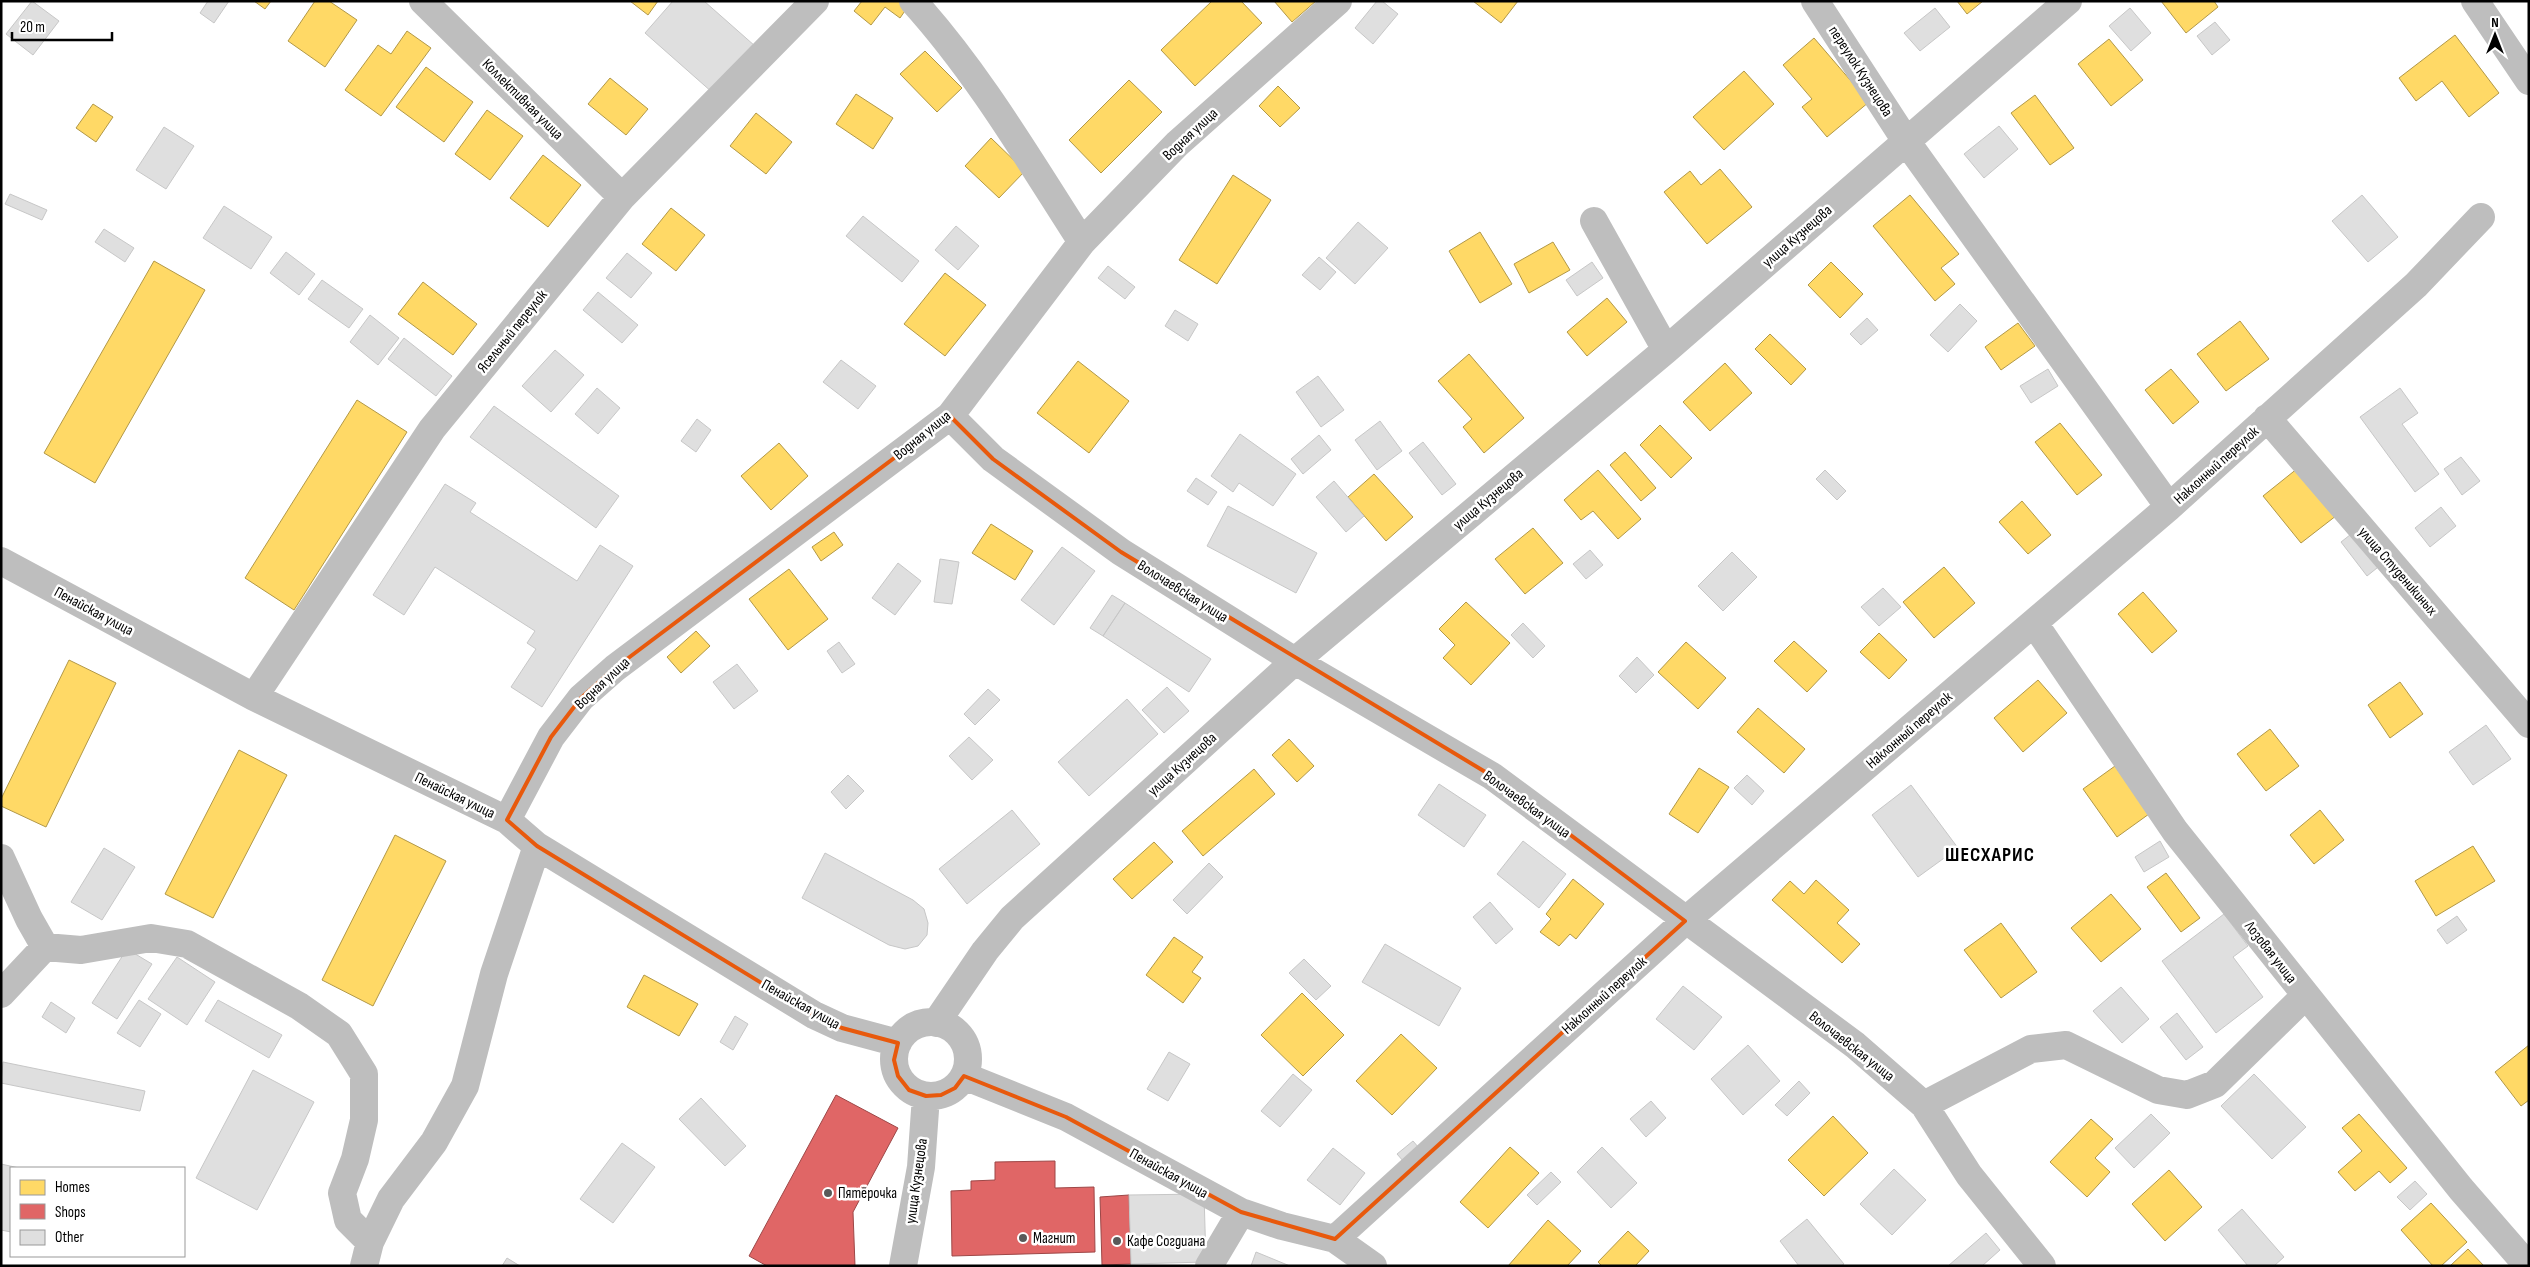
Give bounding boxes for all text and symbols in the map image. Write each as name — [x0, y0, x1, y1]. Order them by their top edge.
scale bar — [12, 10, 112, 42]
north arrow — [2470, 10, 2520, 60]
text: N — [2491, 14, 2499, 31]
text: 20 m — [20, 18, 45, 37]
street label: переулок Кузнецова — [1824, 22, 1897, 120]
street label: Коллективная улица — [478, 55, 567, 144]
street label: Водная улица — [1159, 104, 1222, 165]
street label: улица Кузнецова — [1759, 201, 1836, 272]
street label: Ясельный переулок — [473, 286, 552, 377]
street label: Водная улица — [890, 406, 955, 464]
street label: Наклонный переулок — [2170, 422, 2263, 509]
street label: улица Кузнецова — [1449, 464, 1528, 534]
street label: улица Студеникиных — [2354, 523, 2442, 620]
street label: Волочаевская улица — [1134, 556, 1232, 627]
street label: Пенайская улица — [51, 583, 137, 640]
street label: Водная улица — [571, 653, 634, 714]
street label: Наклонный переулок — [1862, 688, 1957, 773]
street label: улица Кузнецова — [1144, 728, 1221, 800]
street label: Волочаевская улица — [1479, 766, 1574, 843]
street label: Пенайская улица — [412, 768, 498, 823]
district label: ШЕСХАРИС — [1945, 843, 2035, 867]
street label: Лозовая улица — [2240, 917, 2301, 987]
street label: Наклонный переулок — [1558, 952, 1651, 1039]
street label: Пенайская улица — [758, 975, 844, 1034]
street label: Волочаевская улица — [1805, 1007, 1898, 1086]
street label: улица Кузнецова — [901, 1137, 932, 1225]
street label: Пенайская улица — [1126, 1144, 1212, 1203]
legend — [10, 1167, 185, 1257]
text: Homes — [55, 1178, 90, 1197]
place label: Пятёрочка — [838, 1184, 897, 1203]
marker: Пятёрочка — [822, 1187, 834, 1199]
text: Shops — [55, 1203, 86, 1222]
text: Other — [55, 1228, 84, 1247]
place label: Магнит — [1033, 1229, 1075, 1248]
marker: Магнит — [1017, 1232, 1029, 1244]
place label: Кафе Согдиана — [1127, 1232, 1205, 1251]
marker: Кафе Согдиана — [1111, 1235, 1123, 1247]

